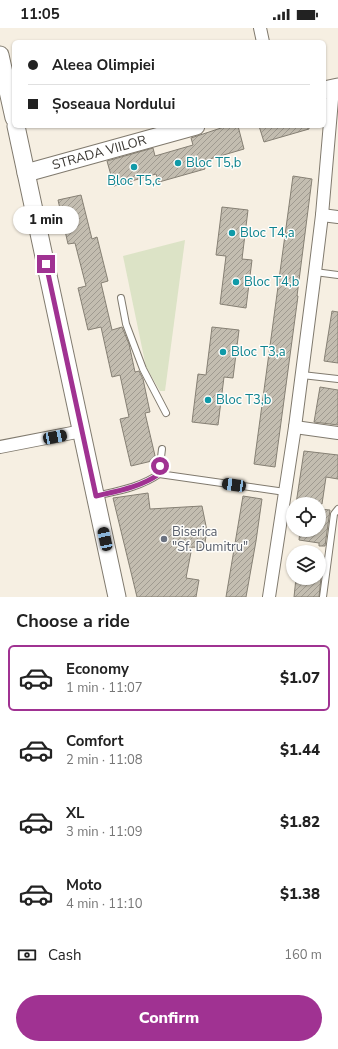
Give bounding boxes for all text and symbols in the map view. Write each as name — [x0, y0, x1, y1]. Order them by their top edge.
text: 11:05 — [20, 4, 60, 24]
text: Aleea Olimpiei — [52, 55, 155, 75]
text: Șoseaua Nordului — [52, 94, 175, 114]
street label: STRADA VIILOR — [50, 131, 149, 174]
place label: Bloc T5,b — [186, 154, 241, 172]
marker: Bloc T5,b — [173, 158, 183, 168]
marker: Bloc T5,c — [129, 162, 139, 172]
place label: Bloc T5,c — [107, 172, 161, 190]
callout: 1 min — [13, 206, 79, 234]
text: 1 min — [29, 211, 63, 229]
place label: Bloc T4,a — [240, 224, 295, 242]
marker: Bloc T4,a — [227, 228, 237, 238]
route end — [37, 255, 55, 273]
place label: Bloc T4,b — [244, 273, 299, 291]
marker: Bloc T4,b — [231, 277, 241, 287]
place label: Bloc T3,a — [231, 343, 286, 361]
marker: Bloc T3,a — [218, 347, 228, 357]
place label: Bloc T3,b — [216, 391, 271, 409]
marker: Bloc T3,b — [203, 395, 213, 405]
car — [42, 429, 68, 445]
route start — [151, 457, 169, 475]
car — [221, 477, 247, 493]
map controls — [286, 497, 326, 585]
button: locate — [286, 497, 326, 537]
place label: Biserica "Sf. Dumitru" — [172, 523, 248, 556]
car — [97, 526, 113, 552]
marker: Biserica "Sf. Dumitru" — [159, 534, 169, 544]
button: layers — [286, 545, 326, 585]
text: Choose a ride — [16, 609, 130, 633]
text: Economy — [66, 659, 129, 679]
icon: car — [18, 660, 54, 696]
text: $1.07 — [280, 668, 320, 688]
text: 1 min · 11:07 — [66, 679, 142, 697]
text: Comfort — [66, 731, 123, 751]
icon: car — [18, 732, 54, 768]
text: $1.44 — [280, 740, 320, 760]
text: 2 min · 11:08 — [66, 751, 142, 769]
text: XL — [66, 803, 85, 823]
icon: car — [18, 804, 54, 840]
text: $1.82 — [280, 812, 320, 832]
text: 3 min · 11:09 — [66, 823, 142, 841]
text: Moto — [66, 875, 102, 895]
icon: car — [18, 876, 54, 912]
text: $1.38 — [280, 884, 320, 904]
text: 4 min · 11:10 — [66, 895, 142, 913]
icon: cash — [16, 944, 38, 966]
text: Cash — [48, 945, 82, 965]
text: 160 m — [284, 946, 322, 964]
button: Confirm — [16, 995, 322, 1041]

